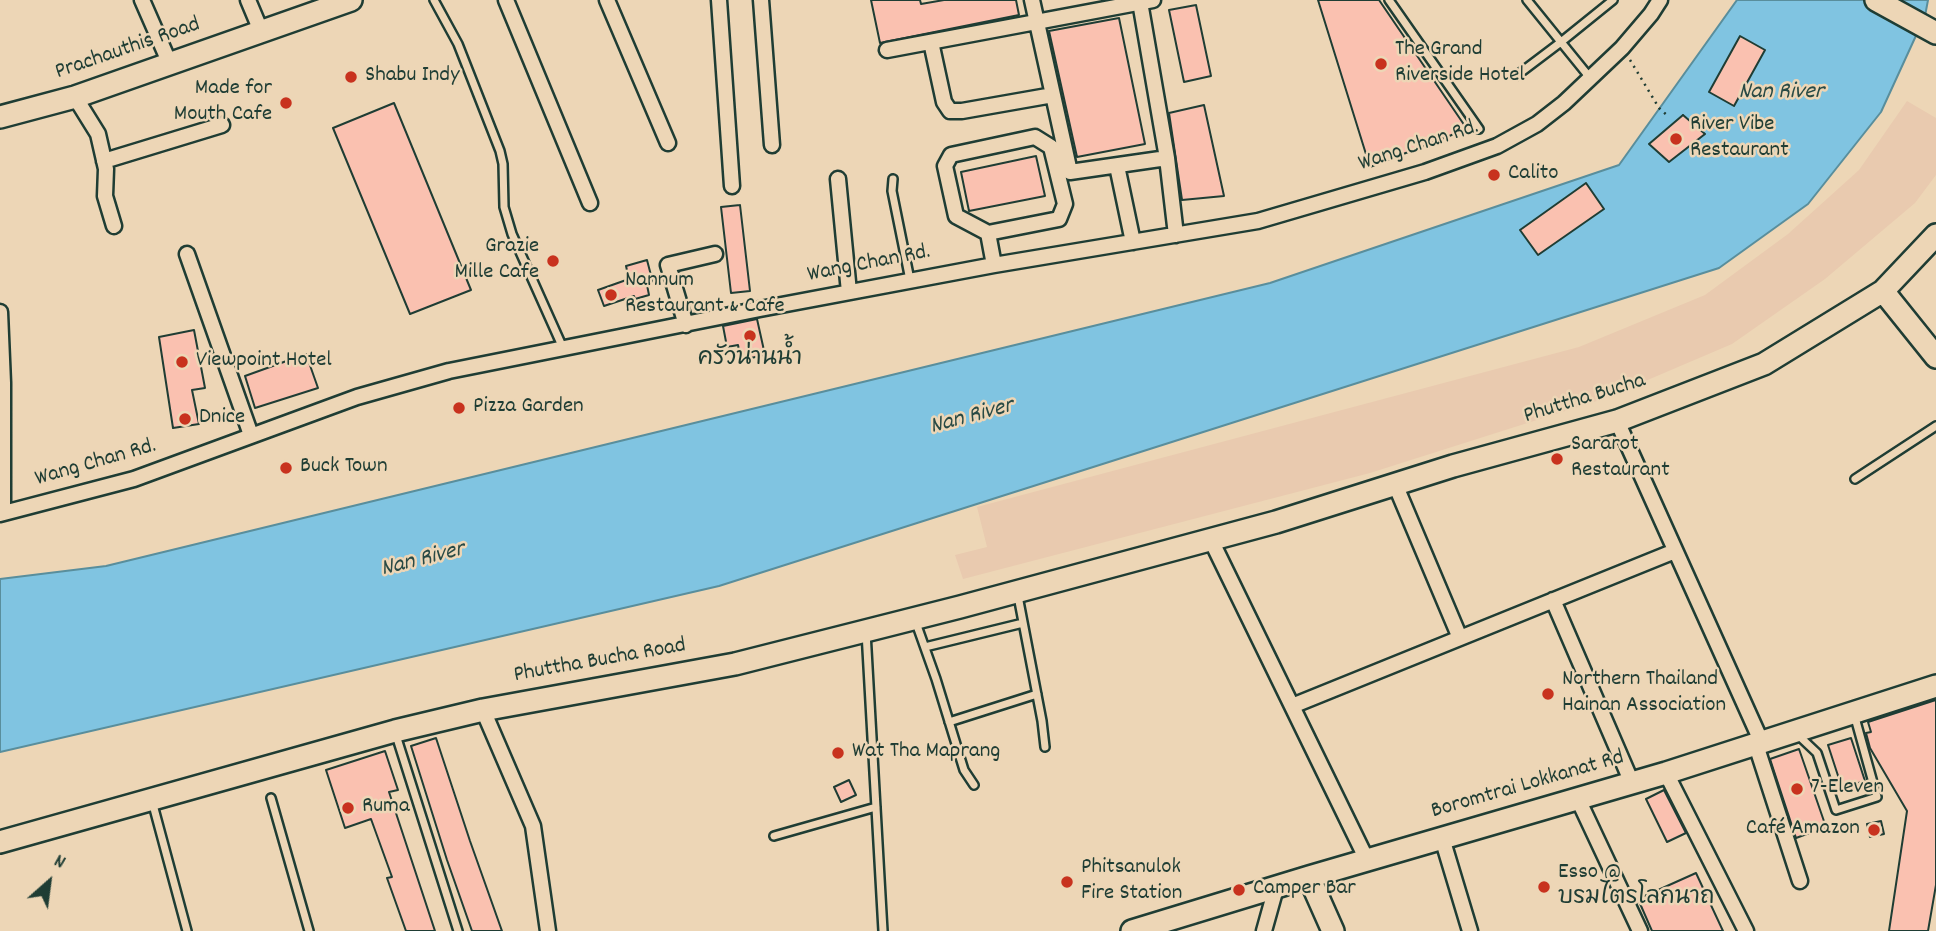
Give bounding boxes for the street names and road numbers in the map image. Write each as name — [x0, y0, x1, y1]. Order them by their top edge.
street label: Prachauthis Road — [52, 12, 204, 88]
street label: Wang Chan Rd. — [1356, 115, 1482, 179]
street label: Wang Chan Rd. — [805, 240, 933, 290]
street label: Phuttha Bucha — [1521, 368, 1649, 432]
street label: Wang Chan Rd. — [32, 434, 160, 494]
street label: Phuttha Bucha Road — [512, 633, 688, 691]
street label: Boromtrai Lokkanat Rd — [1428, 745, 1628, 827]

